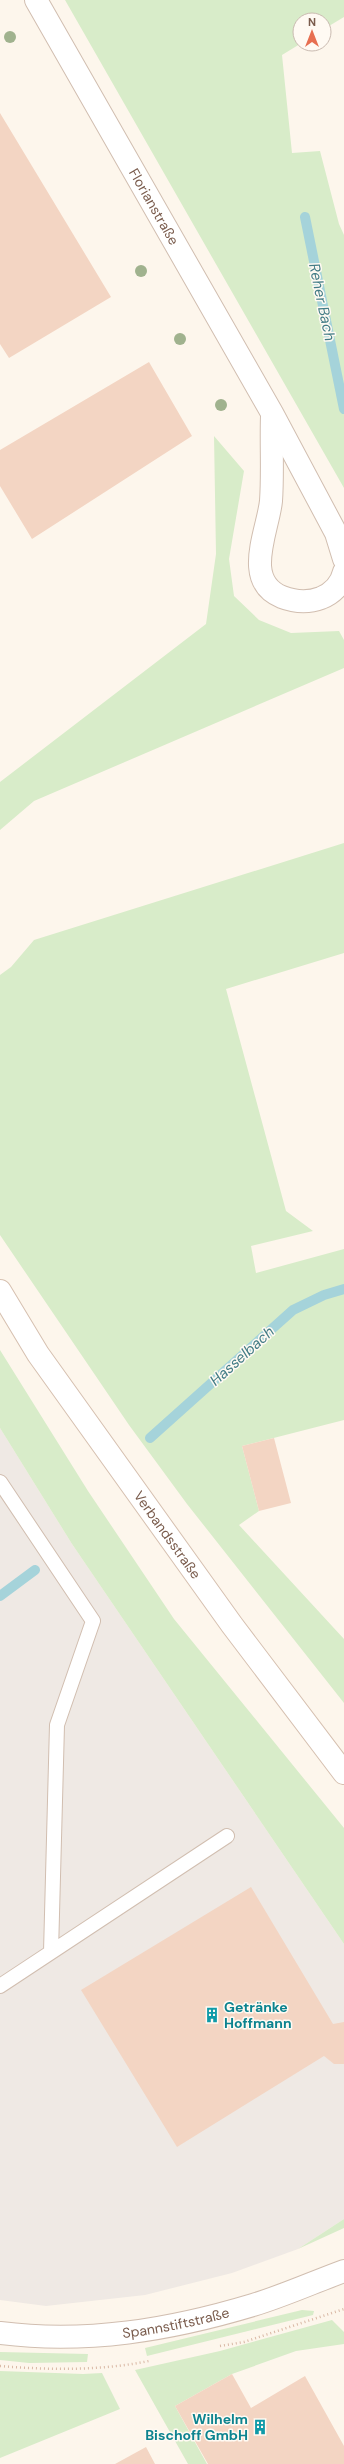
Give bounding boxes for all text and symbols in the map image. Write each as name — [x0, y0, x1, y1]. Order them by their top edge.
north arrow — [292, 12, 332, 52]
text: N — [308, 15, 316, 29]
street label: Florianstraße — [125, 165, 183, 248]
water label: Reher Bach — [304, 261, 340, 343]
water label: Hasselbach — [206, 1322, 279, 1390]
street label: Verbandsstraße — [130, 1487, 205, 1582]
place label: Getränke Hoffmann — [224, 1998, 292, 2032]
building icon: Getränke Hoffmann — [203, 2006, 221, 2024]
street label: Spannstiftstraße — [121, 2303, 231, 2342]
place label: Wilhelm Bischoff GmbH — [145, 2410, 248, 2444]
building icon: Wilhelm Bischoff GmbH — [251, 2418, 269, 2436]

